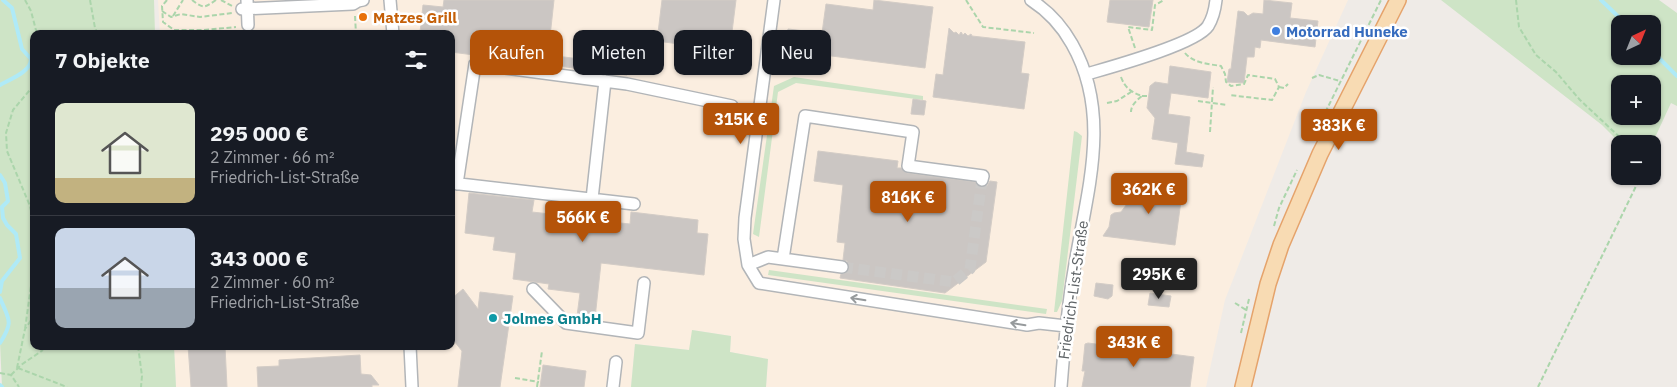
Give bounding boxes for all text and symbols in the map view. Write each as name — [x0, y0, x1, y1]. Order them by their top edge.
place label: Matzes Grill — [373, 8, 457, 27]
marker: Matzes Grill — [357, 11, 369, 23]
north arrow — [1611, 15, 1661, 65]
map controls — [1611, 15, 1661, 185]
place label: Motorrad Huneke — [1286, 22, 1408, 41]
marker: Motorrad Huneke — [1270, 25, 1282, 37]
chip: Kaufen — [470, 30, 563, 75]
chip: Mieten — [573, 30, 664, 75]
chip: Filter — [674, 30, 752, 75]
chip: Neu — [762, 30, 831, 75]
text: 7 Objekte — [55, 46, 150, 74]
icon: filters — [402, 46, 430, 74]
button: + — [1611, 75, 1661, 125]
pin: 315K € — [700, 102, 782, 145]
pin: 383K € — [1298, 108, 1380, 151]
text: 315K € — [714, 109, 768, 129]
text: 383K € — [1312, 115, 1366, 135]
text: 295 000 € — [210, 119, 309, 147]
icon: home — [95, 123, 155, 183]
button: − — [1611, 135, 1661, 185]
text: 2 Zimmer · 66 m² — [210, 147, 335, 167]
text: Friedrich-List-Straße — [210, 167, 359, 187]
pin: 362K € — [1108, 172, 1190, 215]
text: 362K € — [1122, 179, 1176, 199]
pin: 816K € — [867, 180, 949, 223]
text: 816K € — [881, 187, 935, 207]
pin: 566K € — [542, 200, 624, 243]
text: 566K € — [556, 207, 610, 227]
street label: Friedrich-List-Straße — [1054, 219, 1092, 361]
text: 343 000 € — [210, 244, 309, 272]
icon: home — [95, 248, 155, 308]
pin: 295K € — [1118, 258, 1200, 300]
text: 295K € — [1132, 264, 1186, 284]
text: 2 Zimmer · 60 m² — [210, 272, 335, 292]
text: Friedrich-List-Straße — [210, 292, 359, 312]
one-way arrow — [850, 293, 866, 303]
place label: Jolmes GmbH — [503, 309, 602, 328]
marker: Jolmes GmbH — [487, 312, 499, 324]
one-way arrow — [1011, 318, 1027, 328]
pin: 343K € — [1093, 326, 1175, 368]
text: 343K € — [1107, 332, 1161, 352]

